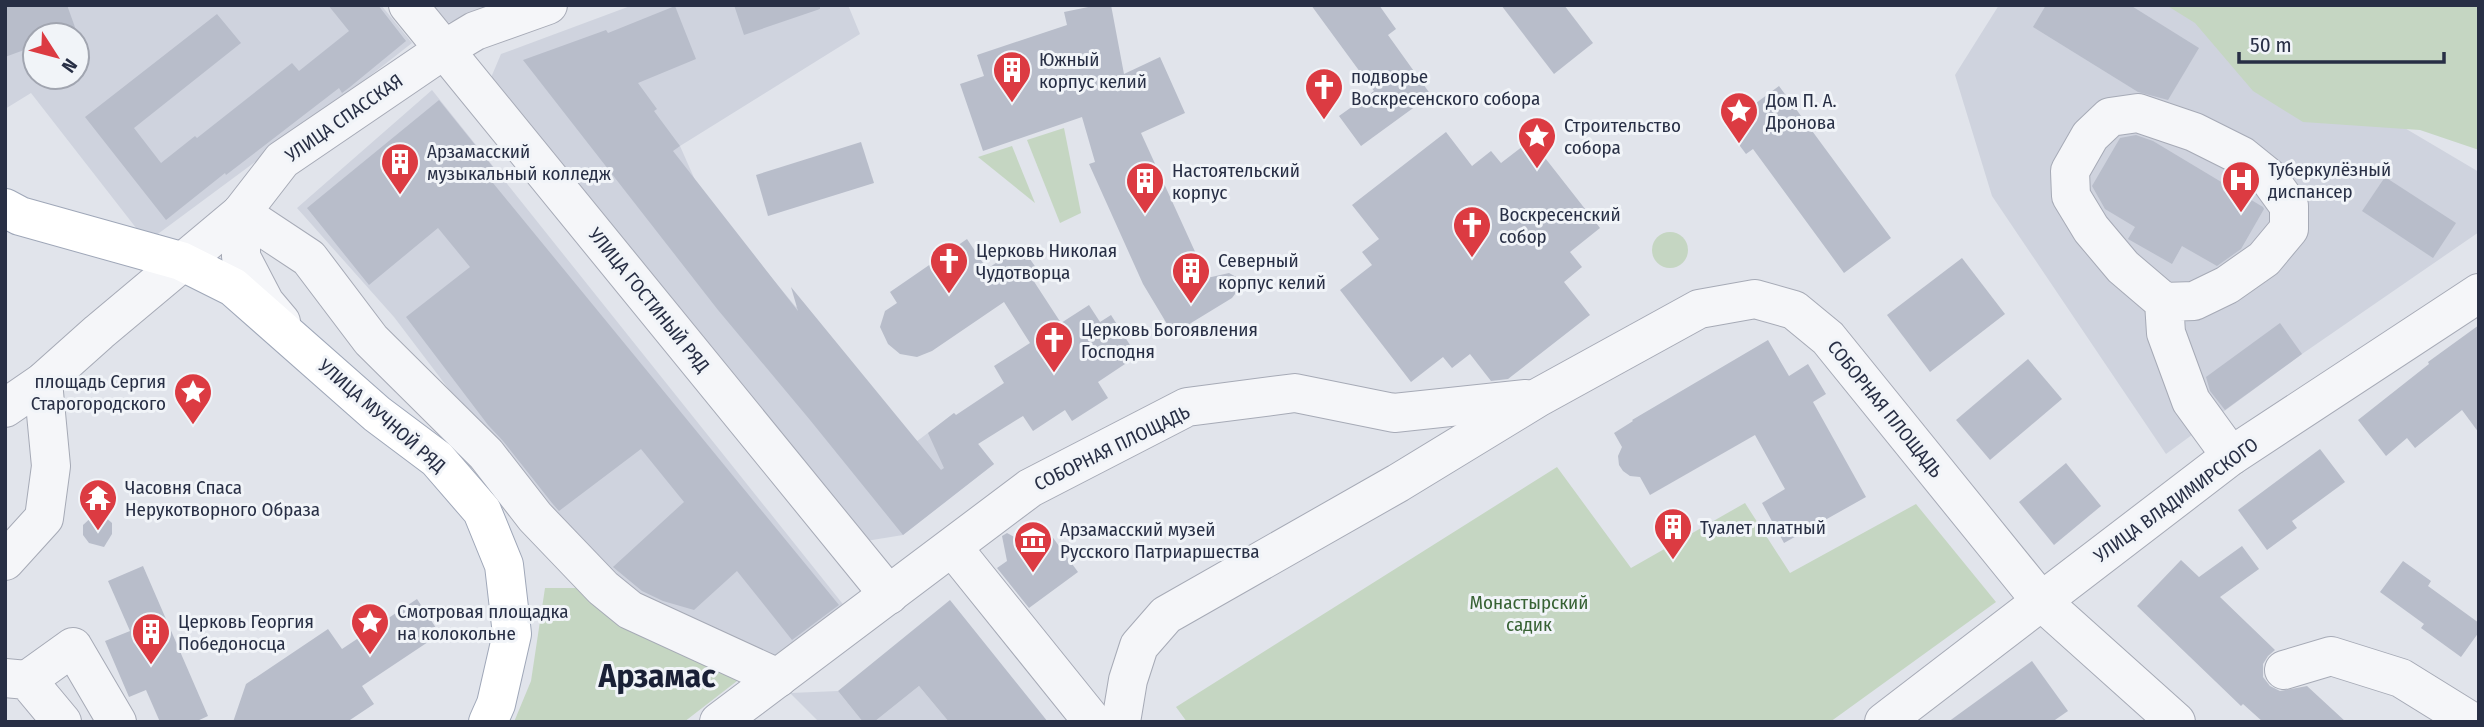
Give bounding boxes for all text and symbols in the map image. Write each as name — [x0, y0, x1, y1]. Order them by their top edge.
north arrow — [21, 21, 91, 91]
scale bar — [2239, 21, 2444, 65]
text: 50 m — [2250, 32, 2292, 58]
place label: Южный корпус келий — [1039, 48, 1147, 93]
building icon: Южный корпус келий — [991, 49, 1033, 104]
text: N — [57, 54, 82, 77]
place label: подворье Воскресенского собора — [1351, 65, 1540, 110]
church icon: подворье Воскресенского собора — [1303, 66, 1345, 121]
street label: УЛИЦА СПАССКАЯ — [280, 69, 407, 168]
place label: Дом П. А. Дронова — [1765, 89, 1837, 134]
place icon: Дом П. А. Дронова — [1718, 90, 1760, 145]
place label: Строительство собора — [1564, 114, 1681, 159]
place icon: Строительство собора — [1516, 115, 1558, 170]
place label: Арзамасский музыкальный колледж — [427, 140, 611, 185]
building icon: Арзамасский музыкальный колледж — [379, 141, 421, 196]
place label: Туберкулёзный диспансер — [2268, 158, 2391, 203]
place label: Настоятельский корпус — [1172, 159, 1300, 204]
hospital icon: Туберкулёзный диспансер — [2220, 159, 2262, 214]
building icon: Настоятельский корпус — [1124, 160, 1166, 215]
place label: Воскресенский собор — [1499, 203, 1621, 248]
church icon: Воскресенский собор — [1451, 204, 1493, 259]
street label: УЛИЦА ГОСТИНЫЙ РЯД — [583, 222, 714, 377]
place label: Церковь Николая Чудотворца — [976, 239, 1117, 284]
church icon: Церковь Николая Чудотворца — [928, 240, 970, 295]
place label: Северный корпус келий — [1218, 249, 1326, 294]
building icon: Северный корпус келий — [1170, 250, 1212, 305]
place label: Церковь Богоявления Господня — [1081, 318, 1258, 363]
church icon: Церковь Богоявления Господня — [1033, 319, 1075, 374]
street label: СОБОРНАЯ ПЛОЩАДЬ — [1822, 336, 1948, 482]
street label: УЛИЦА МУЧНОЙ РЯД — [313, 354, 450, 477]
place label: площадь Сергия Старогородского — [31, 370, 166, 415]
place icon: площадь Сергия Старогородского — [172, 371, 214, 426]
street label: СОБОРНАЯ ПЛОЩАДЬ — [1030, 400, 1194, 496]
street label: УЛИЦА ВЛАДИМИРСКОГО — [2089, 433, 2263, 568]
place label: Часовня Спаса Нерукотворного Образа — [125, 476, 320, 521]
temple icon: Часовня Спаса Нерукотворного Образа — [77, 477, 119, 532]
building icon: Туалет платный — [1652, 506, 1694, 561]
place label: Туалет платный — [1700, 516, 1826, 539]
place label: Арзамасский музей Русского Патриаршества — [1060, 518, 1260, 563]
museum icon: Арзамасский музей Русского Патриаршества — [1012, 519, 1054, 574]
park label: Монастырский садик — [1470, 591, 1588, 636]
place label: Смотровая площадка на колокольне — [397, 600, 568, 645]
place icon: Смотровая площадка на колокольне — [349, 601, 391, 656]
place label: Церковь Георгия Победоносца — [178, 610, 314, 655]
building icon: Церковь Георгия Победоносца — [130, 611, 172, 666]
district label: Арзамас — [597, 656, 716, 696]

